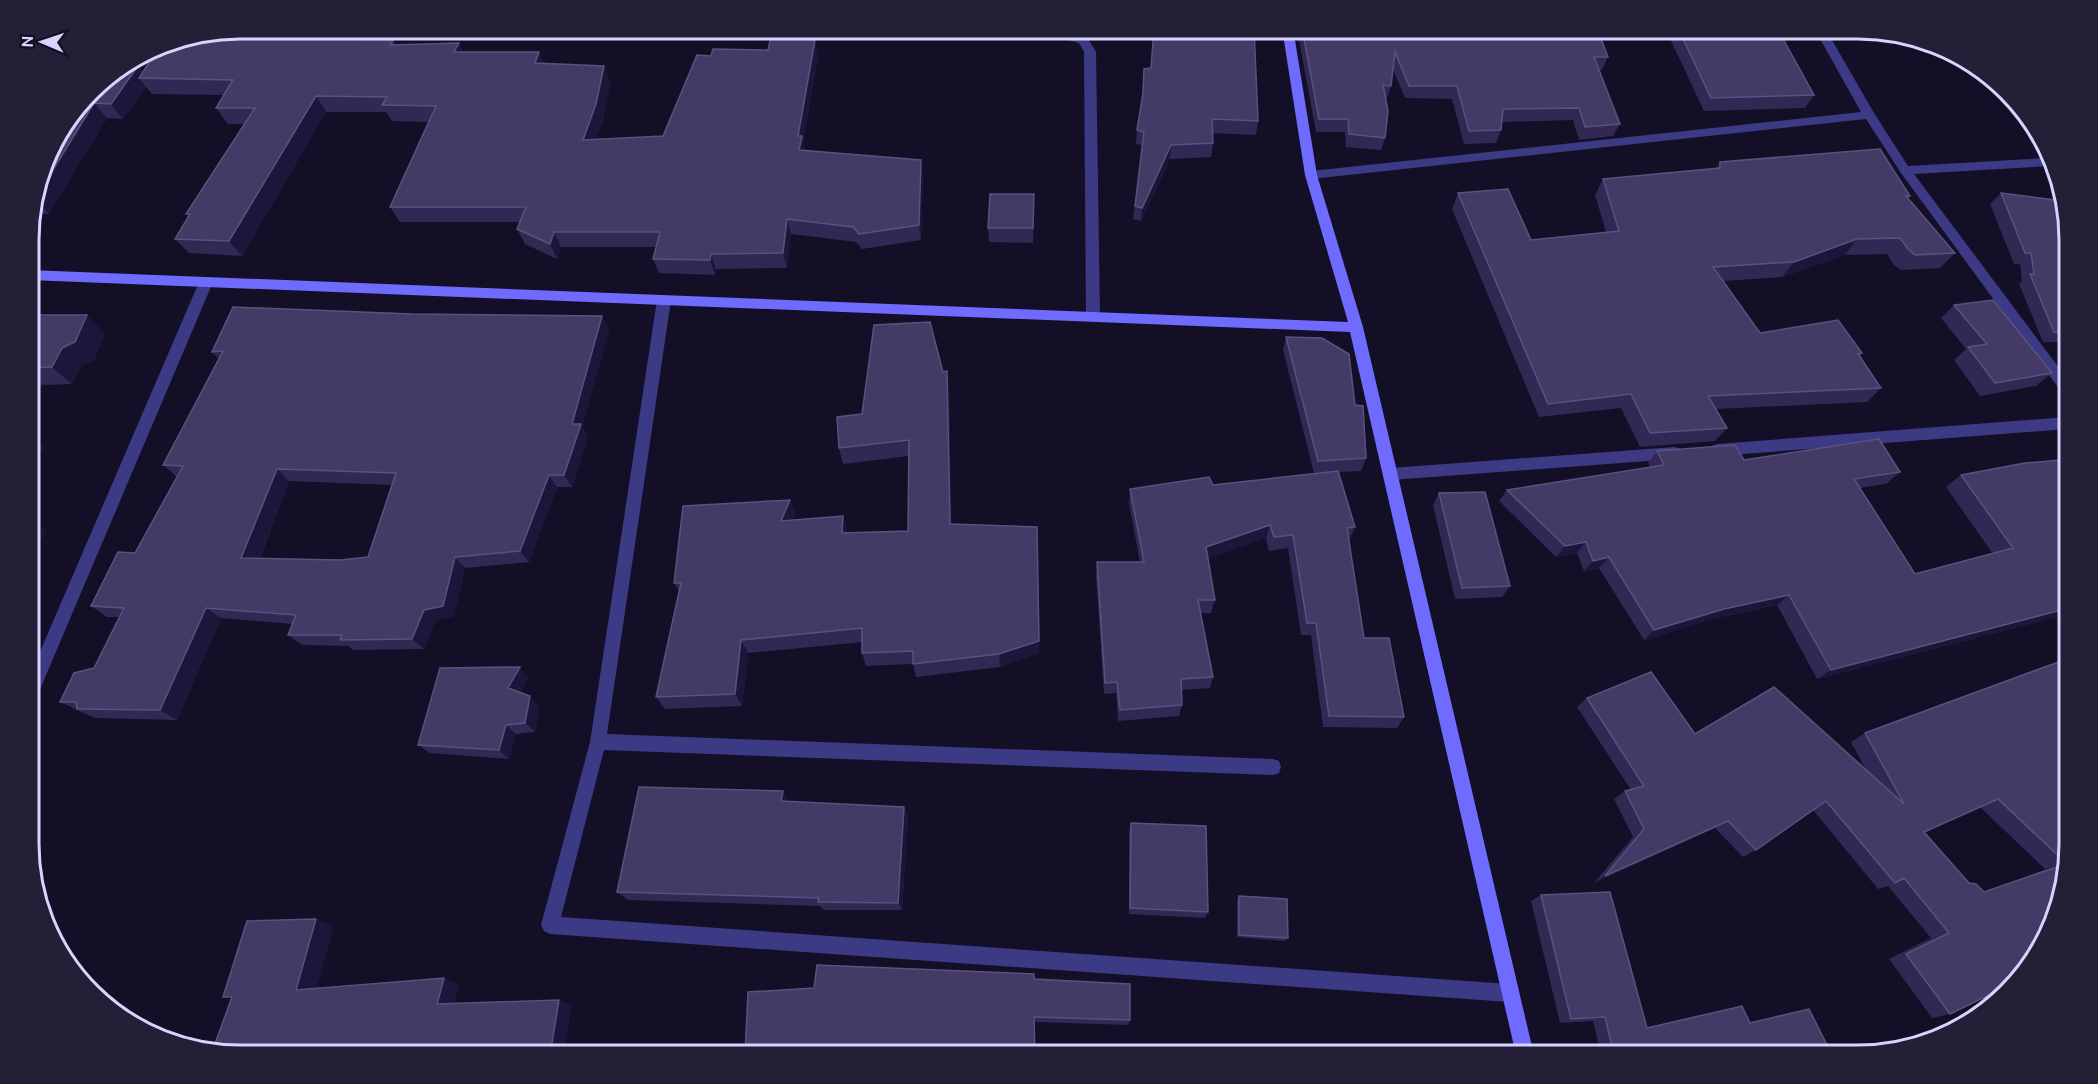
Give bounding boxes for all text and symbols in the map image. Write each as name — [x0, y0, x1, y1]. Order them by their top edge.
north arrow — [12, 12, 72, 72]
text: N — [18, 35, 36, 48]

